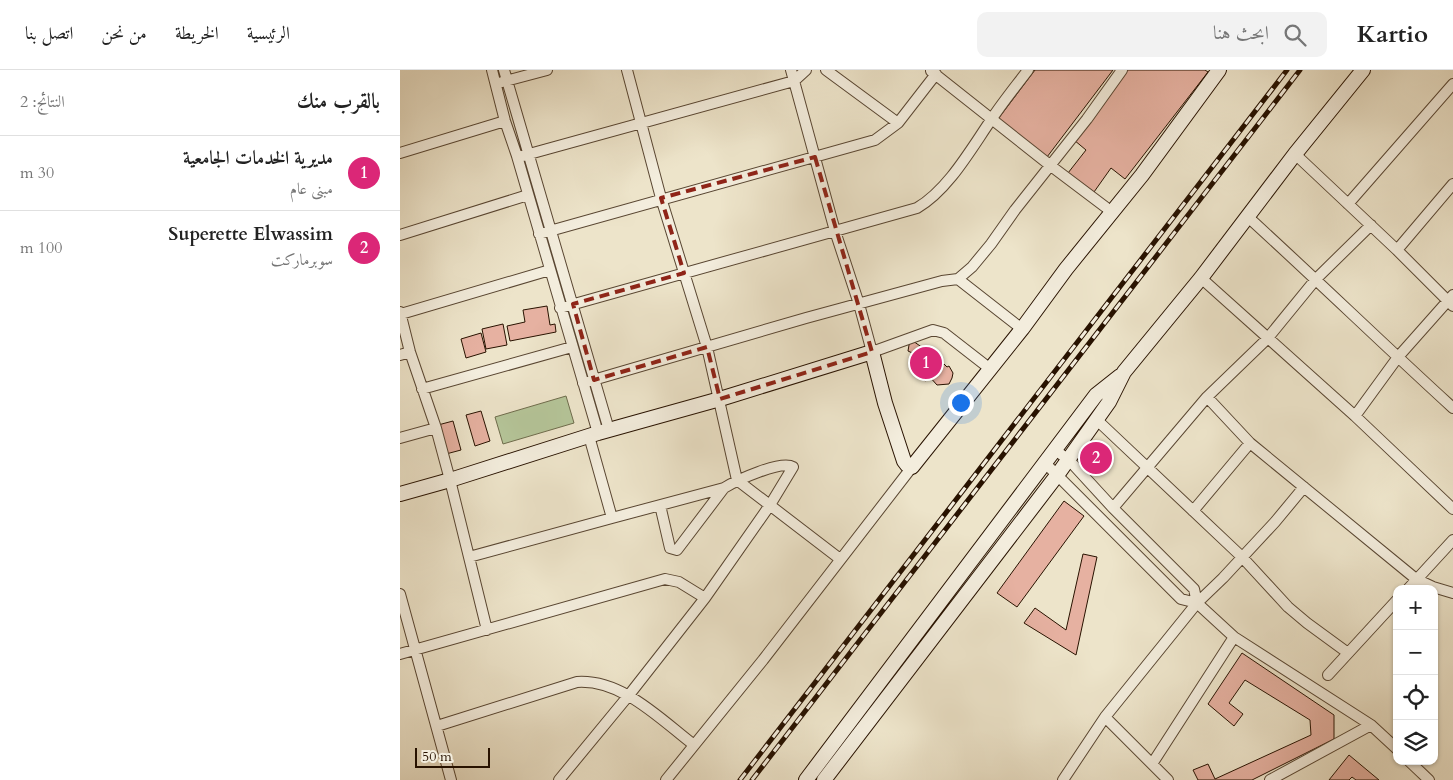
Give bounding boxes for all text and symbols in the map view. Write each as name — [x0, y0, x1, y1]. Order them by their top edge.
search box — [977, 12, 1327, 57]
text: Kartio — [1357, 18, 1428, 51]
text: ابحث هنا — [1213, 20, 1269, 46]
text: اتصل بنا — [25, 21, 73, 46]
text: من نحن — [101, 21, 147, 46]
text: الخريطة — [175, 21, 219, 46]
text: الرئيسية — [247, 21, 290, 46]
icon: search — [1281, 21, 1309, 49]
text: بالقرب منك — [297, 87, 380, 116]
text: النتائج: 2 — [20, 91, 65, 113]
text: مديرية الخدمات الجامعية — [183, 145, 333, 171]
text: 30 m — [20, 162, 54, 184]
text: 1 — [360, 162, 368, 184]
text: مبنى عام — [290, 178, 333, 200]
text: Superette Elwassim — [168, 221, 333, 247]
text: 100 m — [20, 237, 62, 259]
text: 2 — [360, 237, 368, 259]
text: سوبرماركت — [271, 249, 333, 271]
pin: 1 — [910, 344, 942, 382]
your location — [948, 390, 974, 416]
pin: 2 — [1080, 439, 1112, 477]
map controls — [1393, 585, 1438, 765]
button: + — [1393, 585, 1438, 630]
button: − — [1393, 630, 1438, 675]
button: locate — [1393, 675, 1438, 720]
button: layers — [1393, 720, 1438, 765]
scale bar — [415, 745, 490, 768]
text: 50 m — [422, 747, 452, 766]

